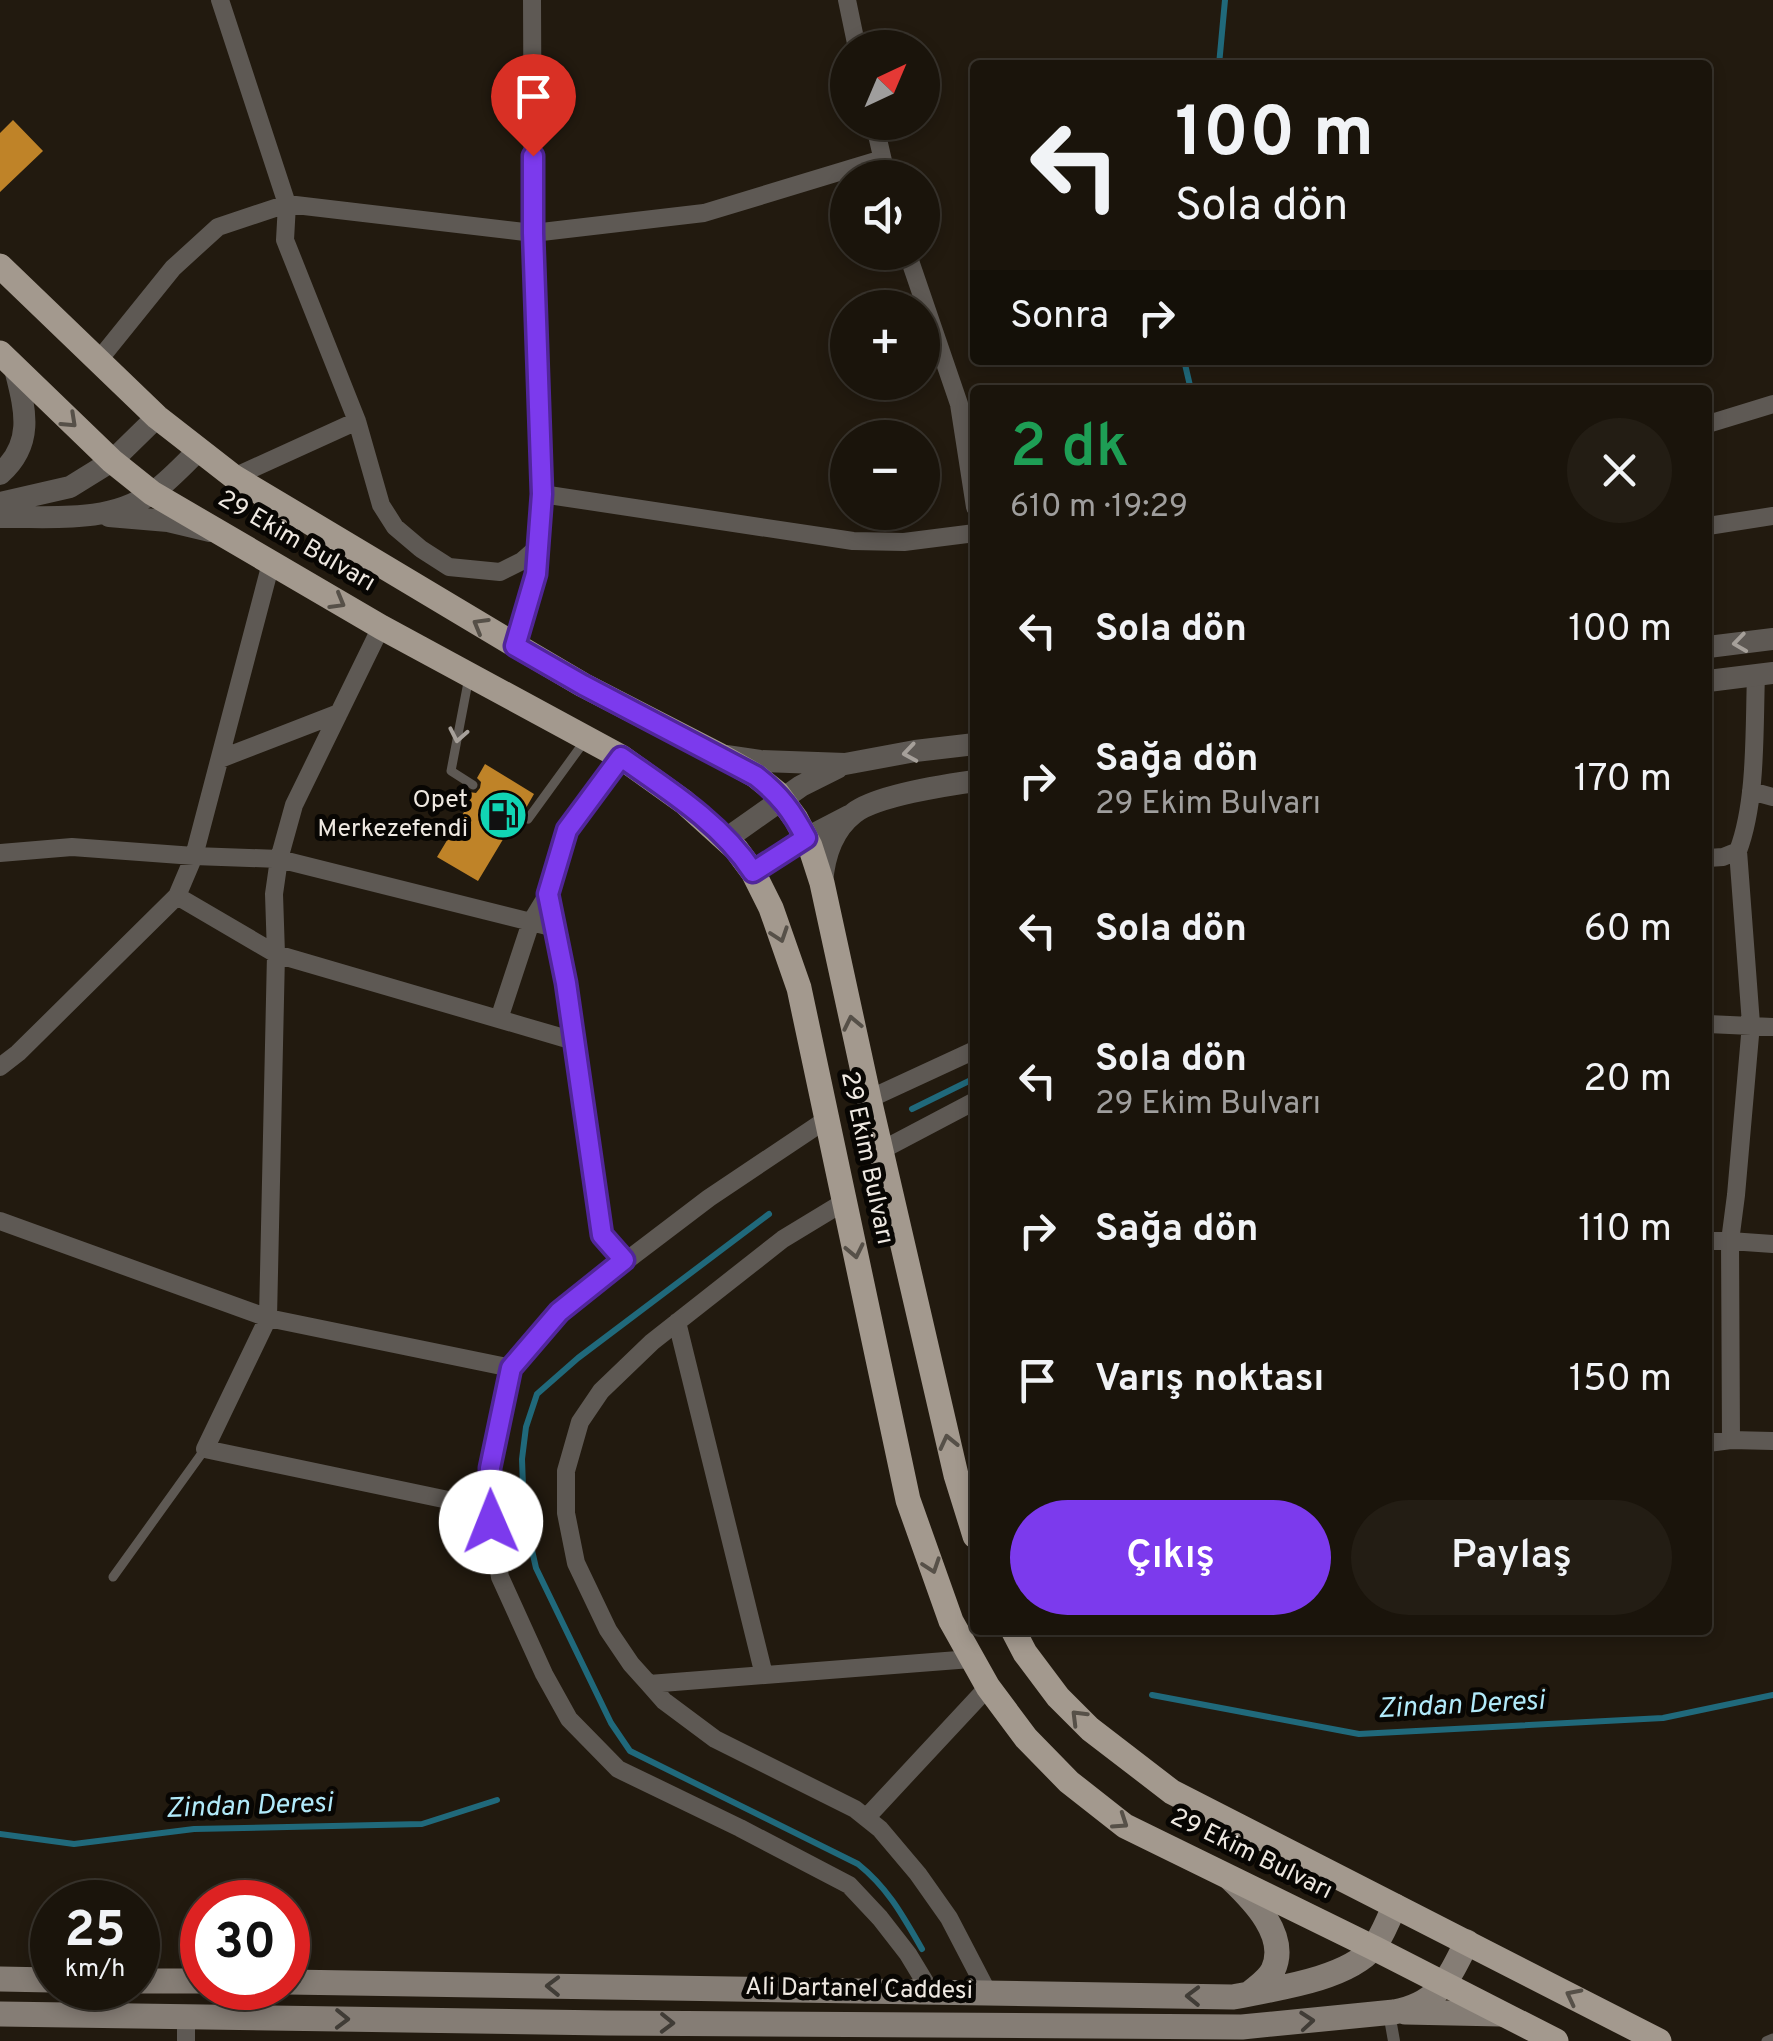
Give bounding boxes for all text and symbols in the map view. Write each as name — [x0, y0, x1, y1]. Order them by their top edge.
north arrow — [830, 30, 940, 140]
map controls — [830, 30, 940, 530]
pin — [491, 54, 576, 157]
icon: arrive — [506, 69, 561, 124]
text: 100 m — [1175, 92, 1374, 181]
icon: left — [1010, 100, 1140, 230]
button: sound — [830, 160, 940, 270]
text: Sola dön — [1175, 179, 1348, 236]
button: + — [830, 290, 940, 400]
icon: right — [1129, 290, 1184, 345]
text: Sonra — [1010, 293, 1109, 342]
one-way arrow — [59, 409, 77, 427]
text: 2 dk — [1010, 412, 1129, 488]
button: close — [1567, 418, 1672, 523]
button: − — [830, 420, 940, 530]
street label: 29 Ekim Bulvarı — [212, 484, 380, 600]
text: 610 m · 19:29 — [1010, 488, 1188, 528]
one-way arrow — [328, 590, 346, 609]
icon: left — [1010, 603, 1065, 658]
text: Sola dön — [1095, 606, 1247, 655]
text: 100 m — [1568, 606, 1672, 655]
one-way arrow — [472, 618, 490, 637]
one-way arrow — [1732, 632, 1749, 653]
one-way arrow — [448, 727, 469, 744]
text: Sağa dön — [1095, 736, 1259, 785]
one-way arrow — [902, 741, 918, 762]
icon: right — [1010, 753, 1065, 808]
text: 170 m — [1574, 756, 1672, 805]
place label: Opet Merkezefendi — [317, 785, 468, 846]
text: 29 Ekim Bulvarı — [1095, 785, 1321, 825]
fuel station icon: Opet Merkezefendi — [477, 789, 529, 841]
icon: left — [1010, 903, 1065, 958]
text: Sola dön — [1095, 906, 1247, 955]
text: 60 m — [1584, 906, 1672, 955]
one-way arrow — [768, 925, 789, 942]
one-way arrow — [843, 1015, 864, 1032]
text: Sola dön — [1095, 1036, 1247, 1085]
icon: left — [1010, 1053, 1065, 1108]
text: 20 m — [1583, 1056, 1672, 1105]
street label: 29 Ekim Bulvarı — [832, 1068, 900, 1248]
text: 29 Ekim Bulvarı — [1095, 1085, 1321, 1125]
icon: right — [1010, 1203, 1065, 1258]
text: Sağa dön — [1095, 1206, 1259, 1255]
text: 110 m — [1578, 1206, 1672, 1255]
one-way arrow — [843, 1242, 864, 1259]
icon: arrive — [1010, 1353, 1065, 1408]
text: Varış noktası — [1095, 1356, 1324, 1405]
text: 150 m — [1569, 1356, 1672, 1405]
one-way arrow — [939, 1434, 960, 1451]
position arrow — [439, 1470, 543, 1574]
button: Çıkış — [1010, 1500, 1331, 1615]
button: Paylaş — [1351, 1500, 1672, 1615]
one-way arrow — [920, 1557, 941, 1574]
water label: Zindan Deresi — [1377, 1684, 1547, 1728]
one-way arrow — [1072, 1711, 1090, 1729]
water label: Zindan Deresi — [165, 1786, 335, 1828]
street label: 29 Ekim Bulvarı — [1165, 1802, 1337, 1908]
one-way arrow — [1110, 1810, 1129, 1828]
speed limit sign: 30 — [180, 1880, 310, 2010]
text: 25 — [64, 1901, 126, 1964]
text: km/h — [65, 1954, 125, 1986]
street label: Ali Dartanel Caddesi — [745, 1972, 973, 2008]
one-way arrow — [545, 1975, 560, 1997]
one-way arrow — [1185, 1985, 1200, 2007]
one-way arrow — [1565, 1989, 1583, 2008]
one-way arrow — [336, 2008, 351, 2030]
one-way arrow — [1300, 2010, 1316, 2032]
one-way arrow — [660, 2012, 676, 2034]

